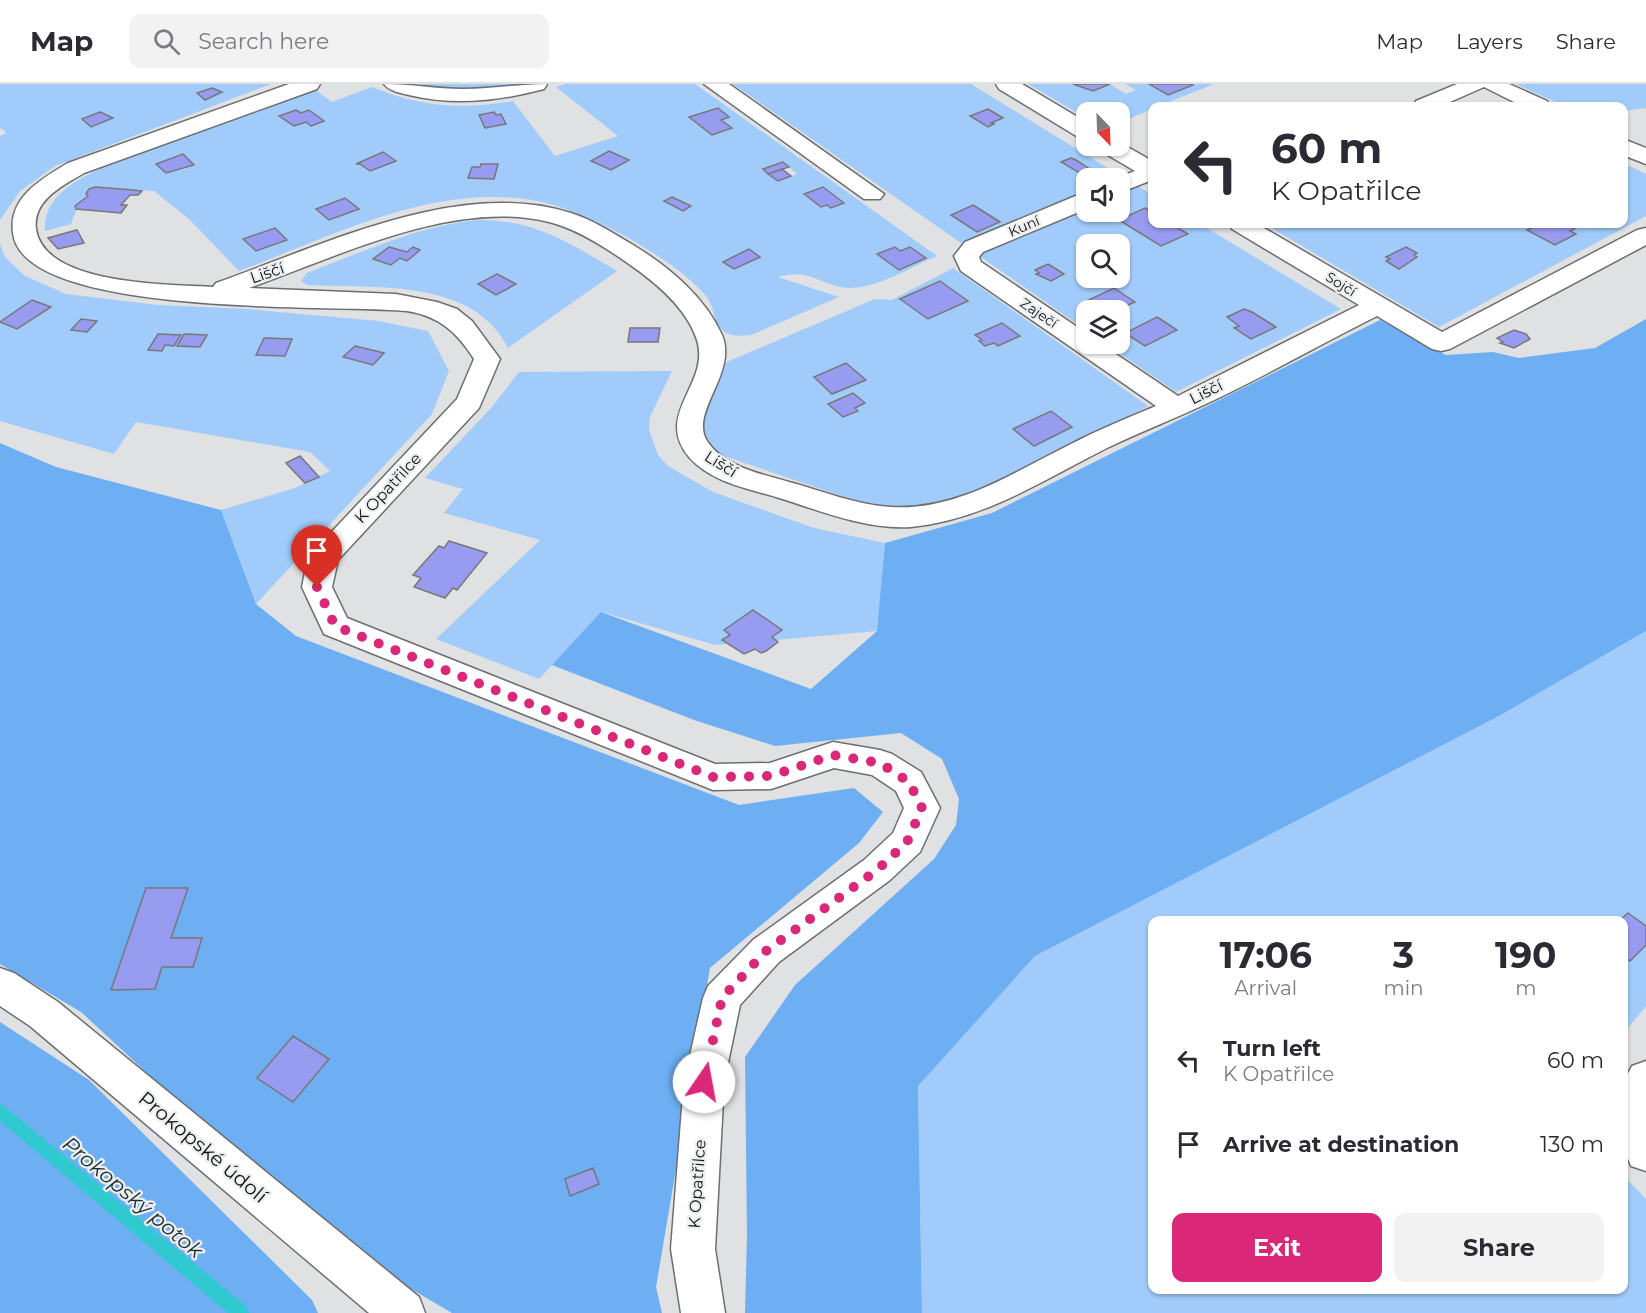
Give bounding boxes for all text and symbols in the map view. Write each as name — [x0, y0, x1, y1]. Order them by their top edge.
search box — [129, 14, 549, 68]
text: Map — [30, 24, 93, 58]
icon: search — [150, 25, 183, 58]
text: Search here — [198, 28, 329, 55]
text: Map — [1376, 29, 1423, 54]
text: Layers — [1456, 29, 1523, 54]
text: Share — [1556, 29, 1616, 54]
north arrow — [1076, 102, 1130, 156]
map controls — [1076, 102, 1130, 354]
text: 60 m — [1271, 122, 1382, 174]
icon: left — [1172, 126, 1250, 204]
button: sound — [1076, 168, 1130, 222]
text: K Opatřilce — [1271, 174, 1421, 207]
street label: Kuní — [1006, 211, 1044, 241]
button: search — [1076, 234, 1130, 288]
street label: Liščí — [247, 258, 287, 288]
street label: Sojčí — [1322, 268, 1361, 301]
street label: Zaječí — [1017, 294, 1062, 333]
button: layers — [1076, 300, 1130, 354]
street label: Liščí — [1186, 375, 1226, 408]
street label: Liščí — [701, 447, 741, 482]
street label: K Opatřilce — [351, 449, 425, 527]
pin — [291, 525, 342, 587]
icon: arrive — [300, 534, 333, 567]
text: 17:06 — [1219, 933, 1312, 977]
text: 3 — [1393, 933, 1414, 977]
text: 190 — [1495, 933, 1557, 977]
text: Arrival — [1234, 976, 1297, 1000]
text: min — [1383, 976, 1424, 1000]
text: m — [1515, 976, 1536, 1000]
text: Turn left — [1223, 1035, 1321, 1062]
icon: left — [1172, 1044, 1205, 1077]
text: 60 m — [1547, 1047, 1604, 1074]
position arrow — [672, 1050, 736, 1114]
text: K Opatřilce — [1223, 1062, 1334, 1086]
street label: Prokopské údolí — [134, 1086, 274, 1209]
icon: arrive — [1172, 1128, 1205, 1161]
water label: Prokopský potok — [58, 1131, 209, 1264]
text: Arrive at destination — [1223, 1131, 1459, 1158]
text: 130 m — [1540, 1131, 1604, 1158]
street label: K Opatřilce — [684, 1139, 710, 1229]
button: Exit — [1172, 1213, 1382, 1282]
button: Share — [1394, 1213, 1604, 1282]

